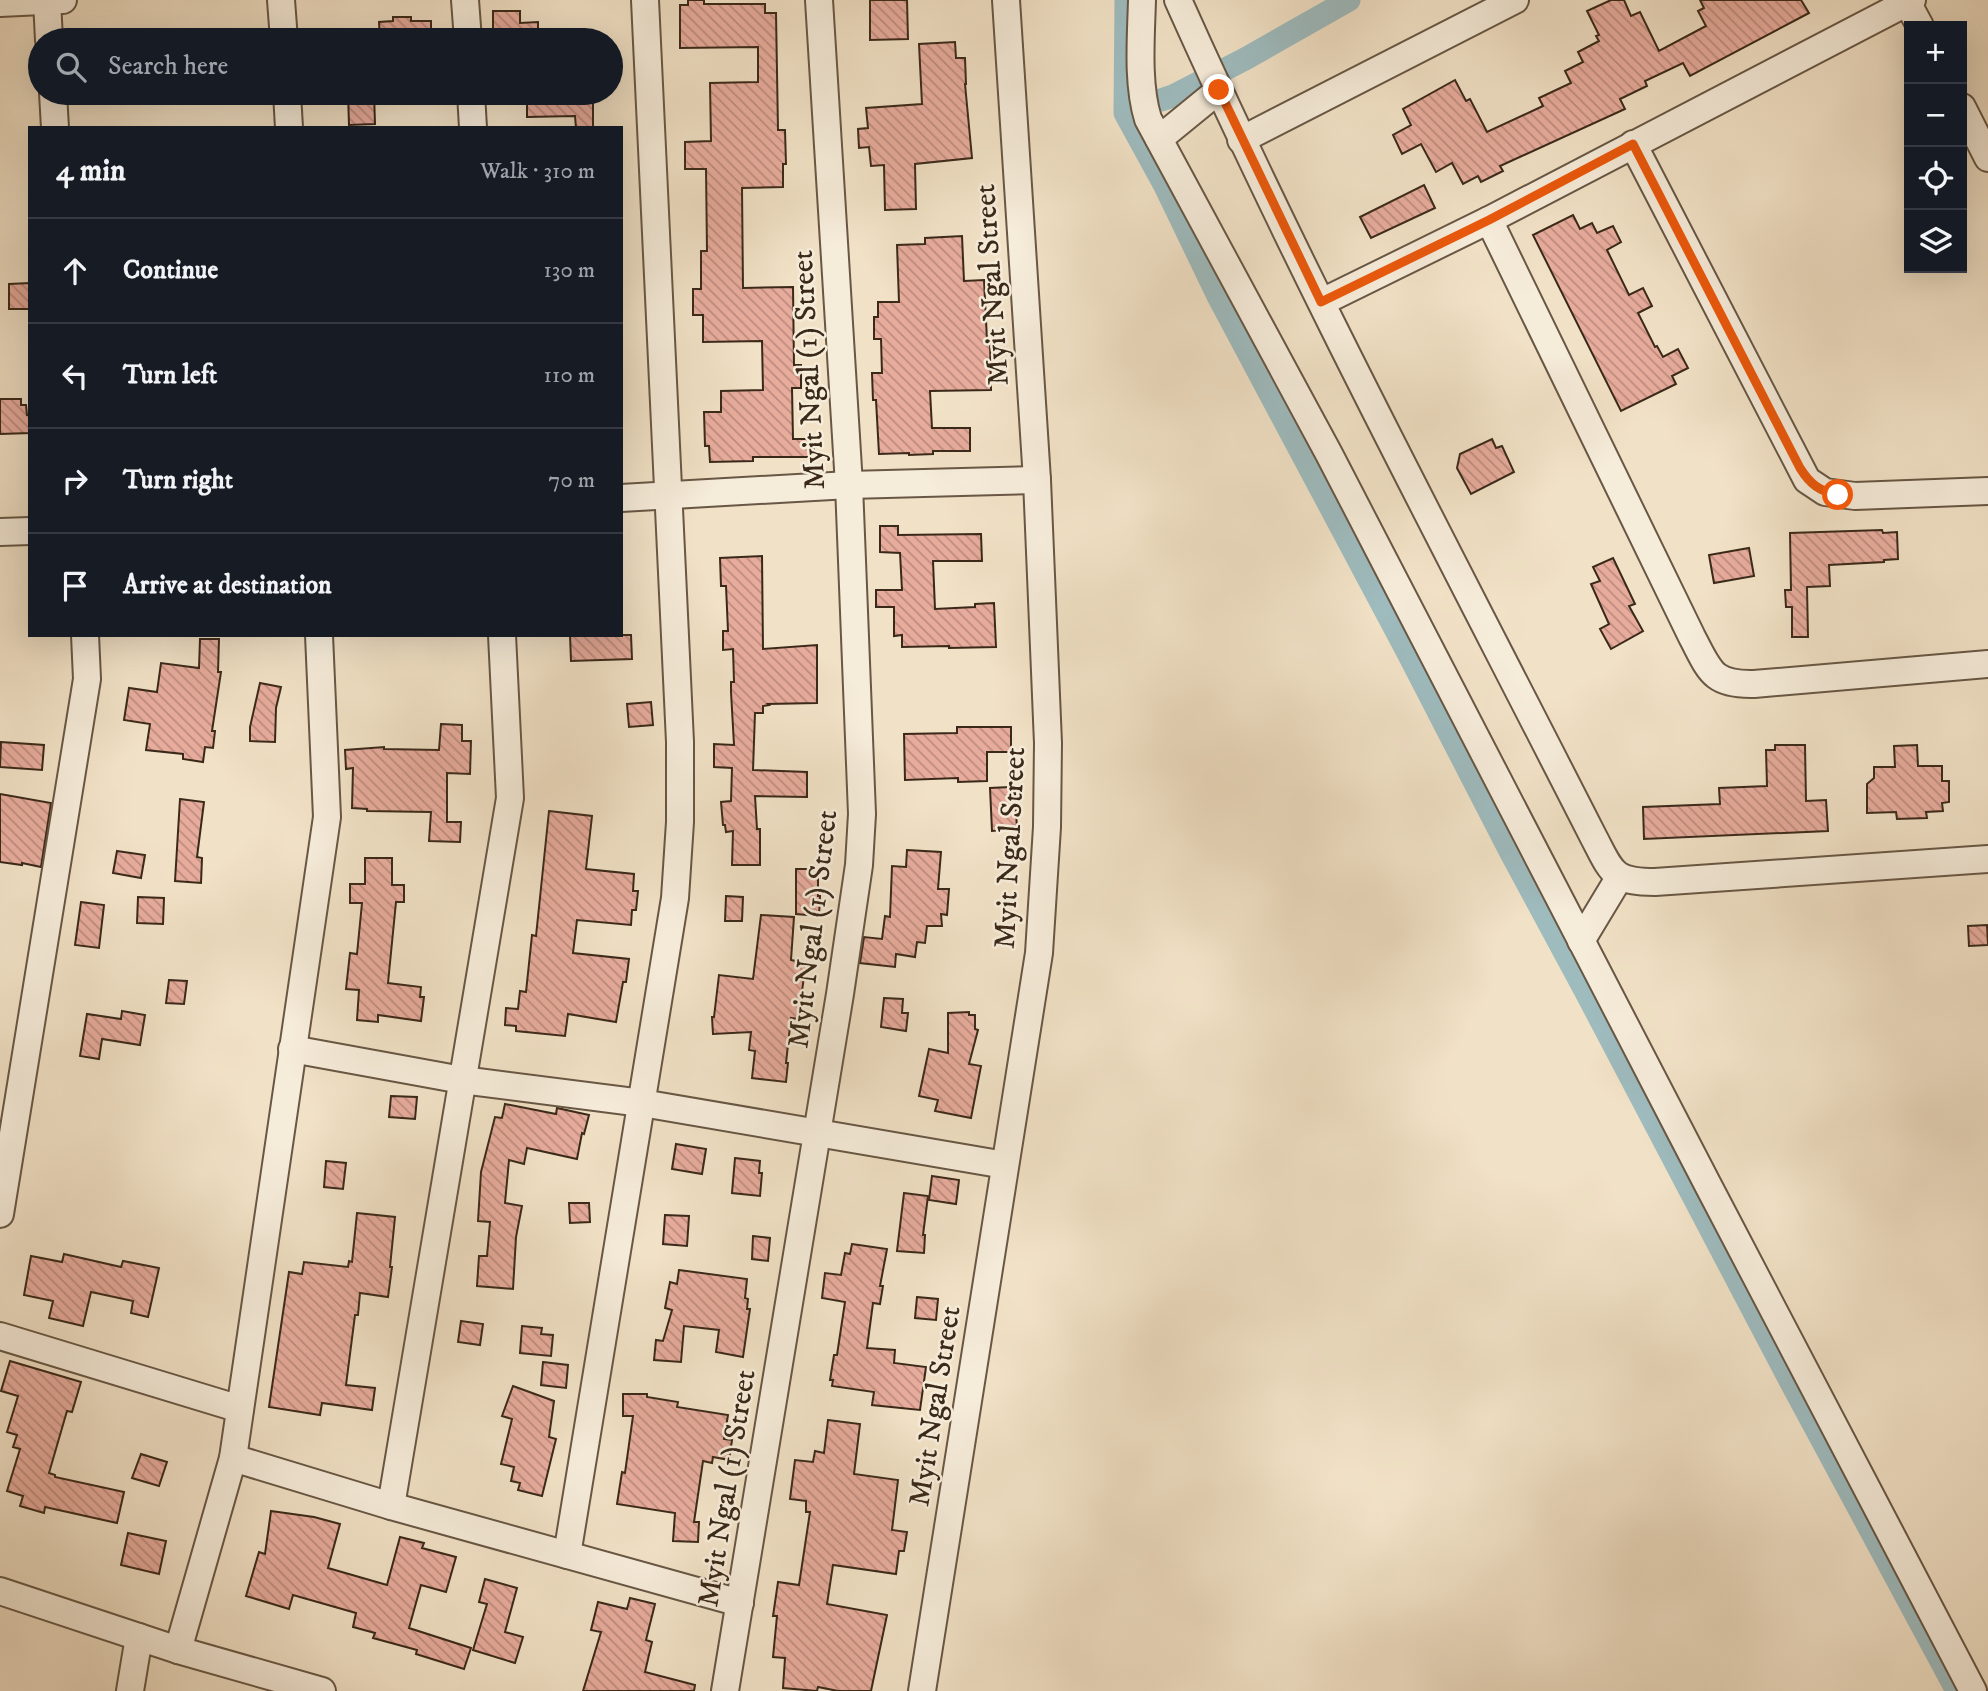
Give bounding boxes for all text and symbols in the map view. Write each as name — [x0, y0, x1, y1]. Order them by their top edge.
map controls — [1904, 21, 1967, 273]
button: + — [1904, 21, 1967, 84]
search box — [28, 28, 623, 105]
icon: search — [52, 48, 90, 86]
text: Search here — [108, 50, 228, 83]
route end — [1203, 74, 1234, 105]
button: − — [1904, 84, 1967, 147]
button: locate — [1904, 147, 1967, 210]
text: 4 min — [56, 153, 126, 190]
text: Walk · 310 m — [480, 157, 595, 186]
street label: Myit Ngal Street — [967, 183, 1018, 387]
button: layers — [1904, 210, 1967, 273]
street label: Myit Ngal (1) Street — [785, 249, 834, 491]
icon: ahead — [56, 252, 94, 290]
text: Continue — [123, 254, 218, 287]
text: 130 m — [543, 256, 595, 285]
icon: left — [56, 357, 94, 395]
text: Turn left — [123, 359, 217, 392]
text: 110 m — [544, 361, 595, 390]
icon: right — [56, 462, 94, 500]
text: Turn right — [123, 464, 233, 497]
text: 70 m — [548, 466, 595, 495]
route start — [1822, 479, 1853, 510]
icon: arrive — [56, 567, 94, 605]
text: Arrive at destination — [123, 569, 332, 602]
street label: Myit Ngal Street — [987, 746, 1034, 950]
street label: Myit Ngal (1) Street — [781, 808, 846, 1050]
street label: Myit Ngal Street — [901, 1303, 970, 1509]
street label: Myit Ngal (1) Street — [690, 1367, 765, 1610]

